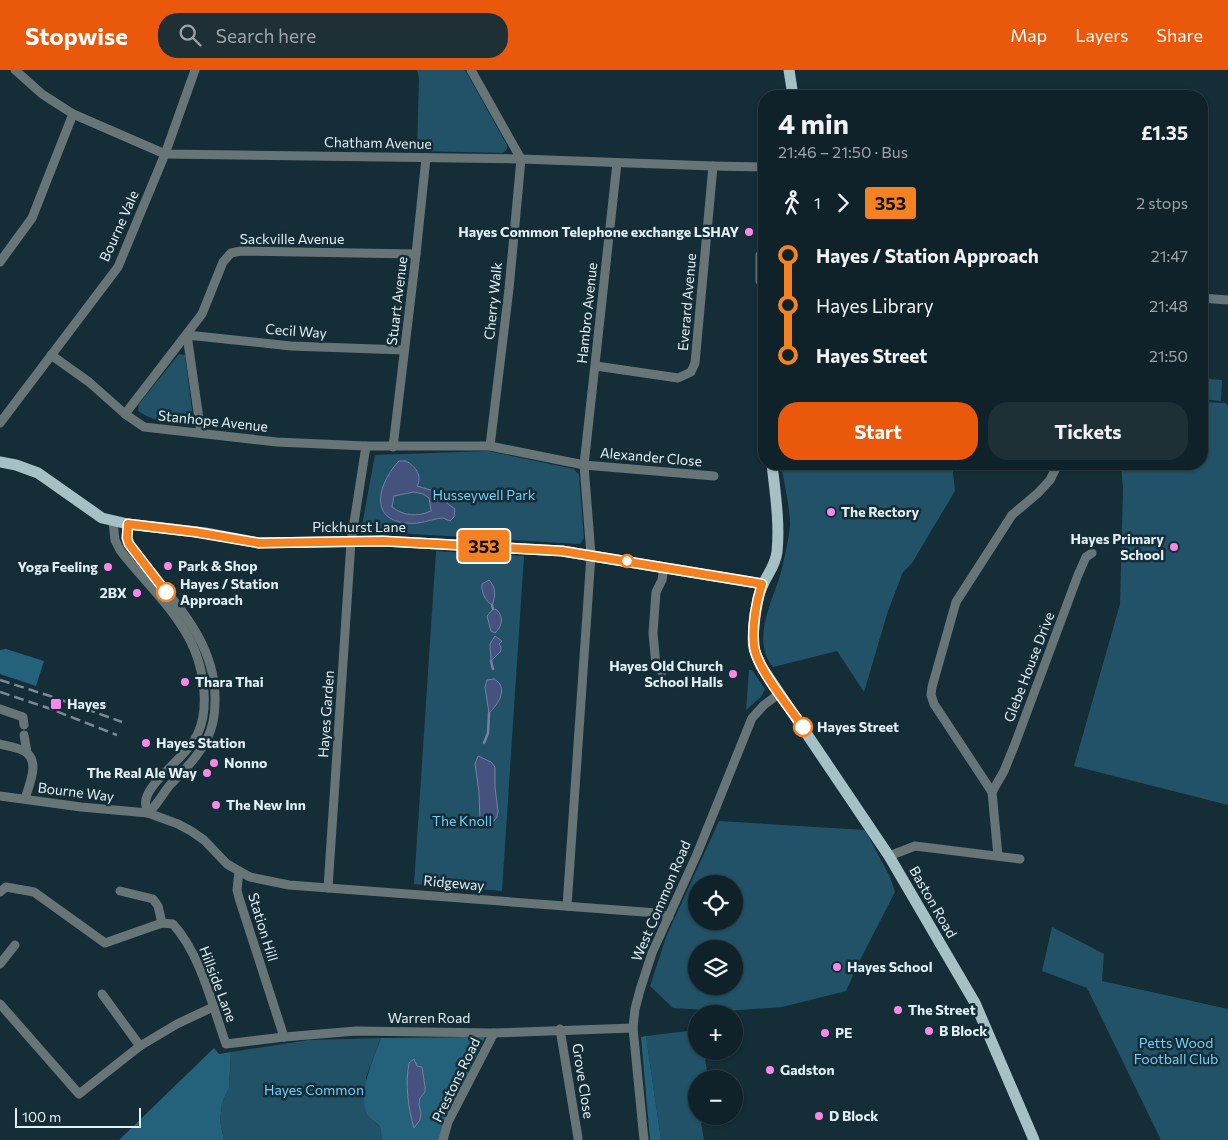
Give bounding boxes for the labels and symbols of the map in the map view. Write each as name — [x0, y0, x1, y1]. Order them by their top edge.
street label: Chatham Avenue — [324, 133, 432, 152]
street label: Bourne Vale — [95, 188, 142, 264]
place label: Hayes Common Telephone exchange LSHAY — [458, 223, 739, 240]
marker: Hayes Common Telephone exchange LSHAY — [743, 226, 755, 238]
street label: Sackville Avenue — [240, 230, 344, 247]
street label: Everard Avenue — [674, 252, 699, 352]
street label: Stuart Avenue — [383, 255, 410, 346]
street label: Cherry Walk — [480, 261, 505, 341]
street label: Hambro Avenue — [573, 262, 600, 364]
street label: Cecil Way — [265, 320, 327, 341]
street label: Stanhope Avenue — [157, 406, 269, 435]
street label: Alexander Close — [599, 444, 703, 469]
park label: Husseywell Park — [433, 486, 536, 503]
place label: The Rectory — [841, 503, 920, 520]
marker: The Rectory — [825, 506, 837, 518]
street label: Pickhurst Lane — [312, 518, 406, 535]
line badge: 353 — [455, 530, 513, 562]
place label: Hayes Primary School — [1071, 530, 1164, 563]
marker: Hayes Primary School — [1168, 541, 1180, 553]
unlabelled marker — [620, 554, 634, 568]
place label: Park & Shop — [178, 557, 257, 574]
place label: Yoga Feeling — [18, 558, 98, 575]
marker: Park & Shop — [162, 560, 174, 572]
marker: Yoga Feeling — [102, 561, 114, 573]
place label: Hayes / Station Approach — [180, 575, 279, 608]
marker: Hayes / Station Approach — [156, 582, 176, 602]
place label: 2BX — [100, 584, 127, 601]
marker: 2BX — [131, 587, 143, 599]
street label: Glebe House Drive — [1000, 609, 1057, 724]
place label: Hayes Old Church School Halls — [609, 657, 723, 690]
marker: Hayes Old Church School Halls — [727, 668, 739, 680]
street label: Hayes Garden — [314, 670, 337, 758]
place label: Thara Thai — [195, 673, 264, 690]
marker: Thara Thai — [179, 676, 191, 688]
place label: Hayes — [67, 695, 106, 712]
marker: Hayes — [49, 697, 63, 711]
marker: Hayes Street — [793, 717, 813, 737]
place label: Hayes Street — [817, 718, 899, 735]
place label: Hayes Station — [156, 734, 246, 751]
marker: Hayes Station — [140, 737, 152, 749]
place label: Nonno — [224, 754, 267, 771]
marker: Nonno — [208, 757, 220, 769]
place label: The Real Ale Way — [87, 764, 197, 781]
marker: The Real Ale Way — [201, 767, 213, 779]
street label: Bourne Way — [37, 778, 115, 805]
place label: The New Inn — [226, 796, 306, 813]
marker: The New Inn — [210, 799, 222, 811]
park label: The Knoll — [432, 812, 492, 829]
street label: West Common Road — [627, 838, 694, 964]
street label: Baston Road — [906, 863, 961, 941]
street label: Ridgeway — [423, 871, 485, 894]
street label: Station Hill — [245, 891, 282, 963]
street label: Hillside Lane — [196, 943, 241, 1024]
place label: Hayes School — [847, 958, 933, 975]
marker: Hayes School — [831, 961, 843, 973]
place label: The Street — [908, 1001, 976, 1018]
marker: The Street — [892, 1004, 904, 1016]
street label: Warren Road — [388, 1009, 470, 1026]
place label: B Block — [939, 1022, 987, 1039]
place label: PE — [835, 1024, 852, 1041]
marker: B Block — [923, 1025, 935, 1037]
marker: PE — [819, 1027, 831, 1039]
park label: Petts Wood Football Club — [1134, 1034, 1218, 1067]
street label: Prestons Road — [428, 1035, 483, 1125]
street label: Grove Close — [569, 1042, 598, 1120]
place label: Gadston — [780, 1061, 835, 1078]
marker: Gadston — [764, 1064, 776, 1076]
park label: Hayes Common — [264, 1081, 364, 1098]
scale bar — [15, 1105, 141, 1128]
place label: D Block — [829, 1107, 878, 1124]
marker: D Block — [813, 1110, 825, 1122]

